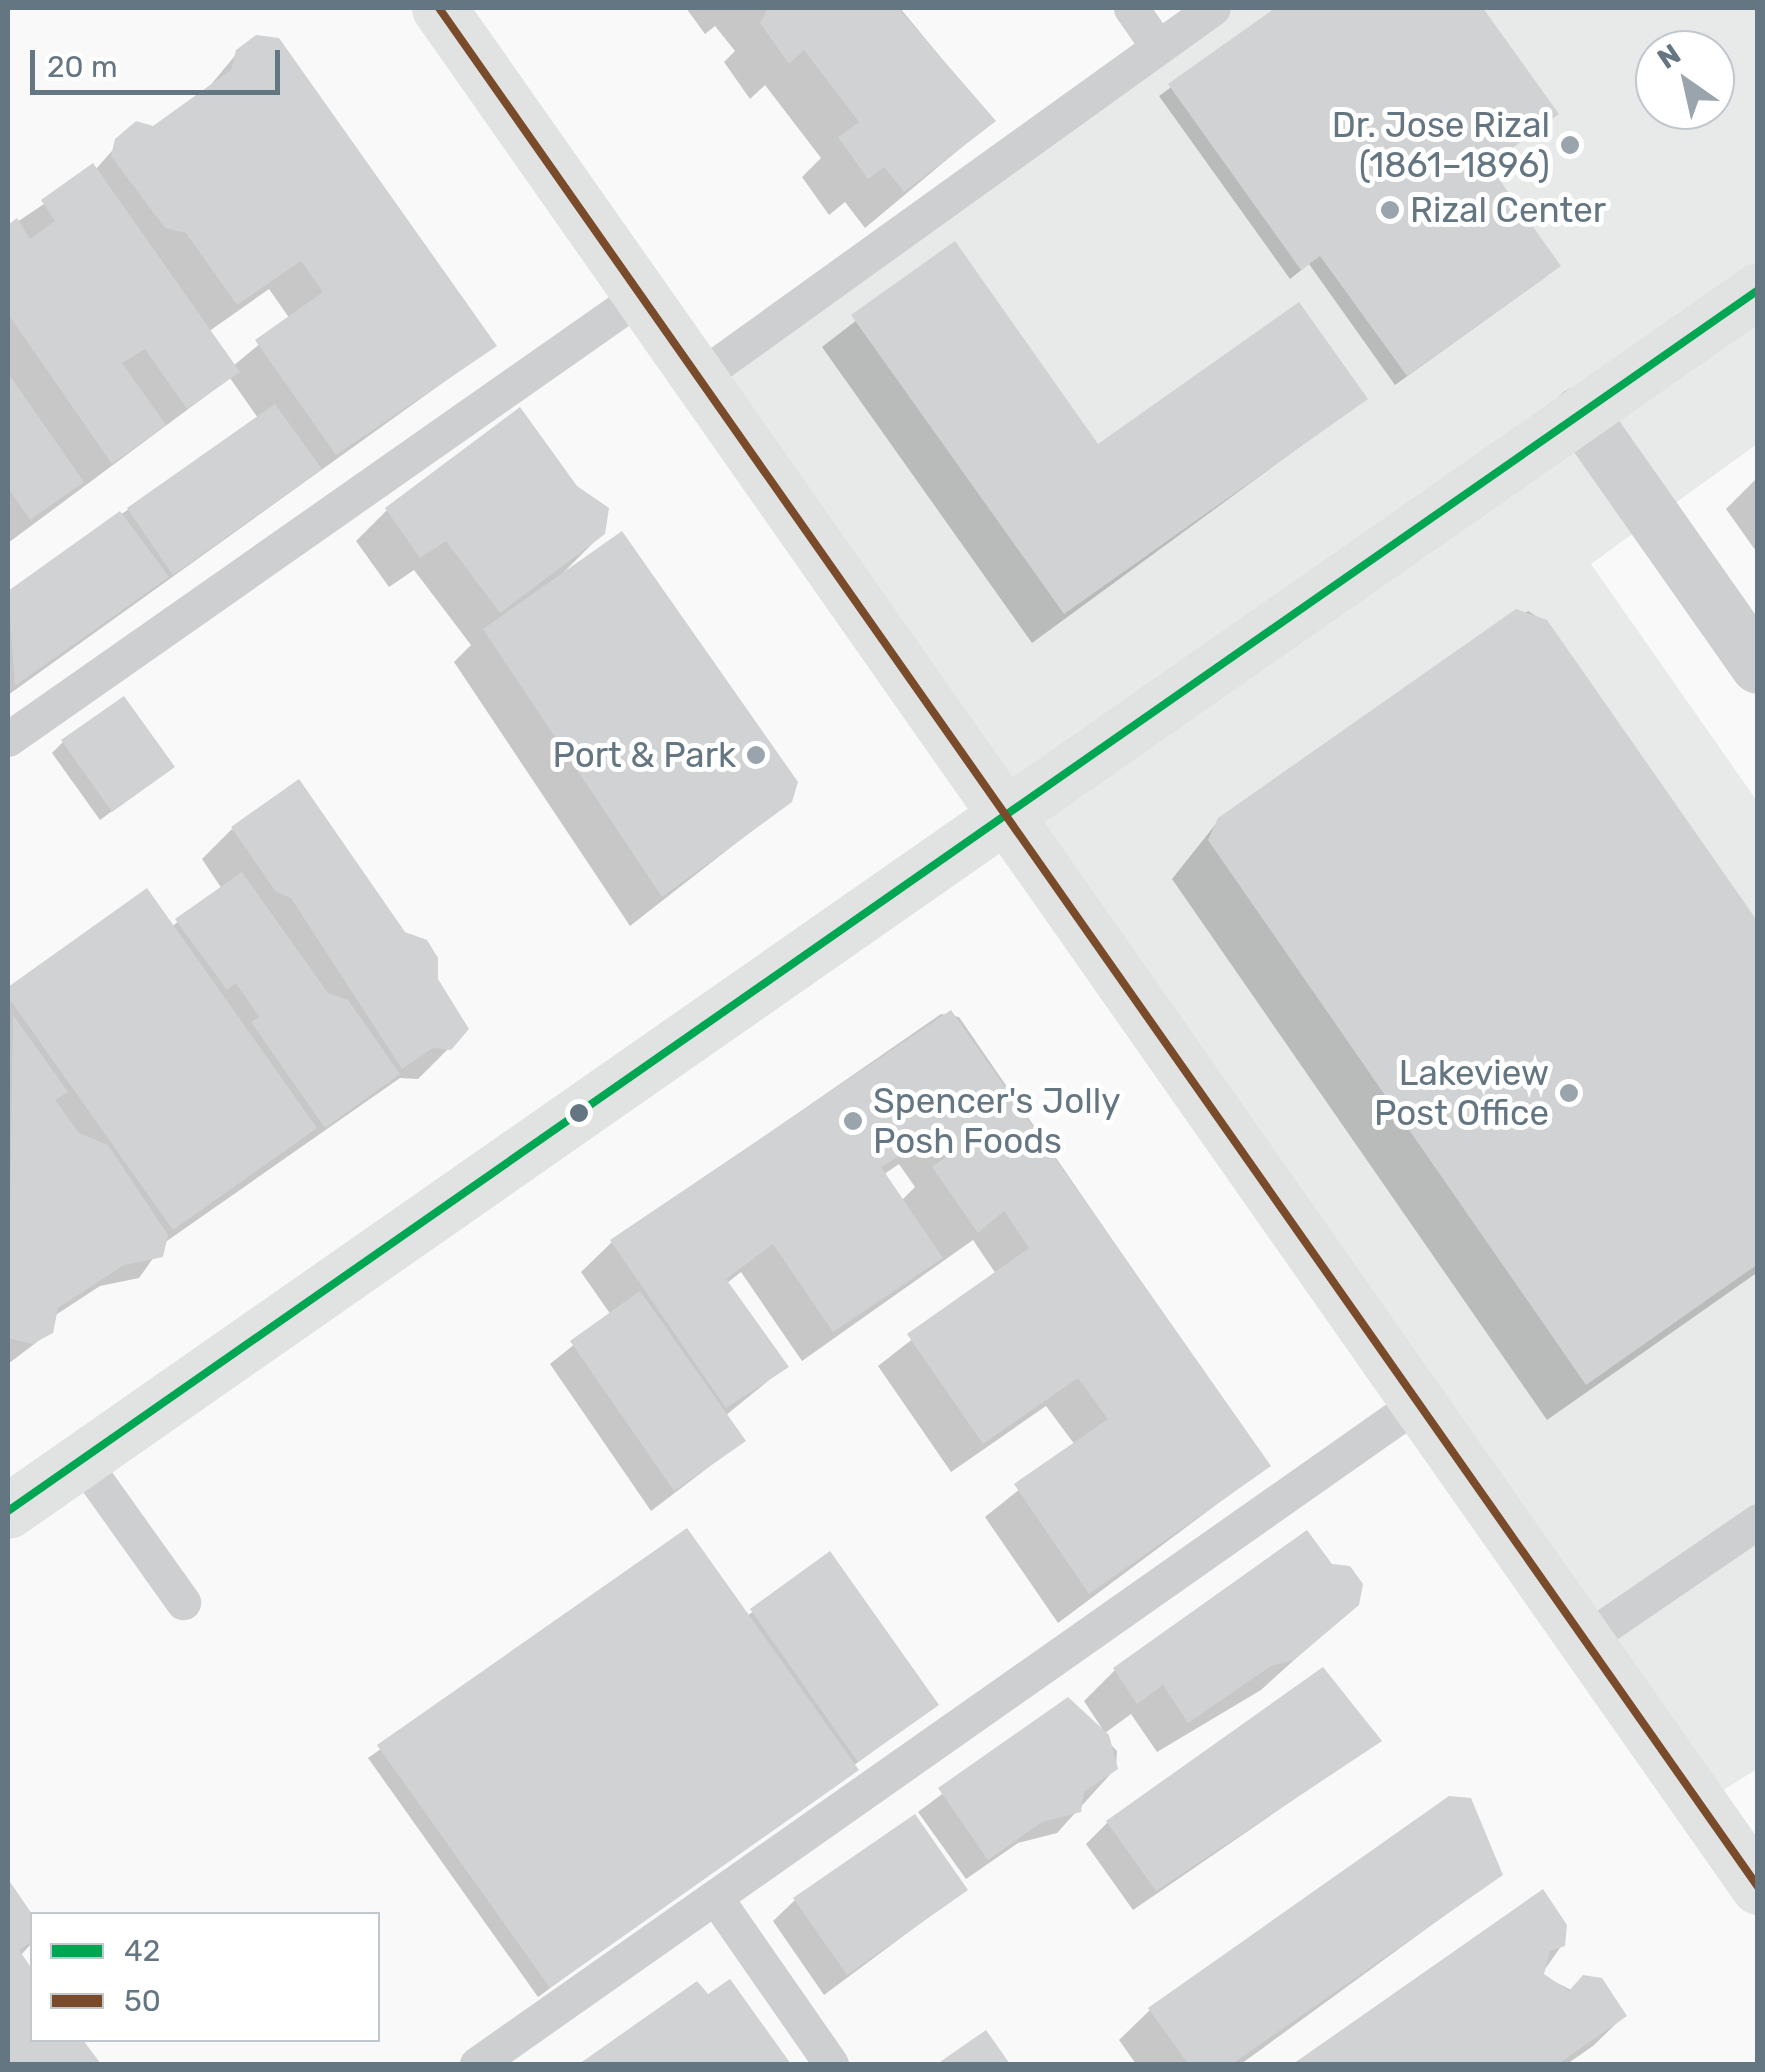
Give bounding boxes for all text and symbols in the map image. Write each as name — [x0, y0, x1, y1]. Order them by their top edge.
scale bar — [35, 30, 285, 92]
north arrow — [1635, 30, 1735, 130]
text: N — [1651, 37, 1687, 76]
text: 20 m — [47, 49, 118, 85]
place label: Dr. Jose Rizal (1861–1896) — [1332, 104, 1550, 186]
marker: Dr. Jose Rizal (1861–1896) — [1559, 134, 1581, 156]
place label: Rizal Center — [1410, 189, 1606, 231]
marker: Rizal Center — [1379, 199, 1401, 221]
place label: Port & Park — [552, 734, 736, 776]
marker: Port & Park — [745, 744, 767, 766]
place label: Lakeview Post Office — [1374, 1052, 1549, 1134]
place label: Spencer's Jolly Posh Foods — [873, 1080, 1121, 1162]
marker: Lakeview Post Office — [1558, 1082, 1580, 1104]
unlabelled marker — [569, 1103, 589, 1123]
marker: Spencer's Jolly Posh Foods — [842, 1110, 864, 1132]
legend — [30, 1912, 380, 2042]
text: 42 — [124, 1933, 160, 1969]
text: 50 — [124, 1983, 161, 2019]

